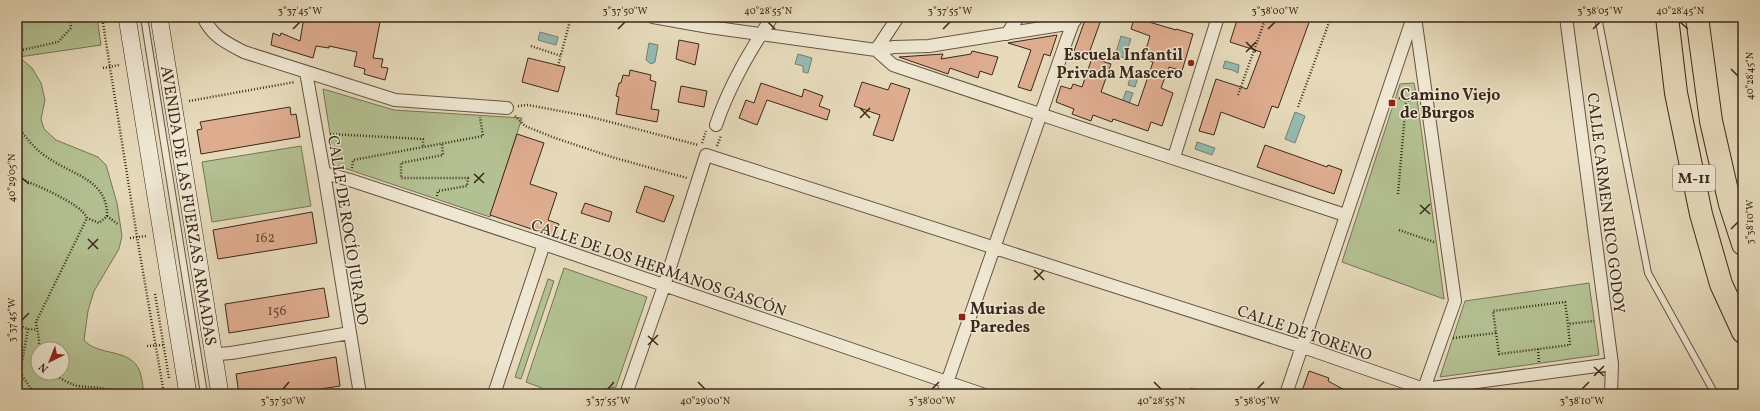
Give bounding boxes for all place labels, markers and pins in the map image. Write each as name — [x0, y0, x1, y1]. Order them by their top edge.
place label: Escuela Infantil Privada Mascero — [1056, 45, 1184, 85]
marker: Escuela Infantil Privada Mascero — [1186, 58, 1196, 68]
place label: Camino Viejo de Burgos — [1400, 85, 1500, 125]
marker: Camino Viejo de Burgos — [1387, 98, 1397, 108]
place label: Murias de Paredes — [970, 299, 1045, 339]
marker: Murias de Paredes — [957, 312, 967, 322]

